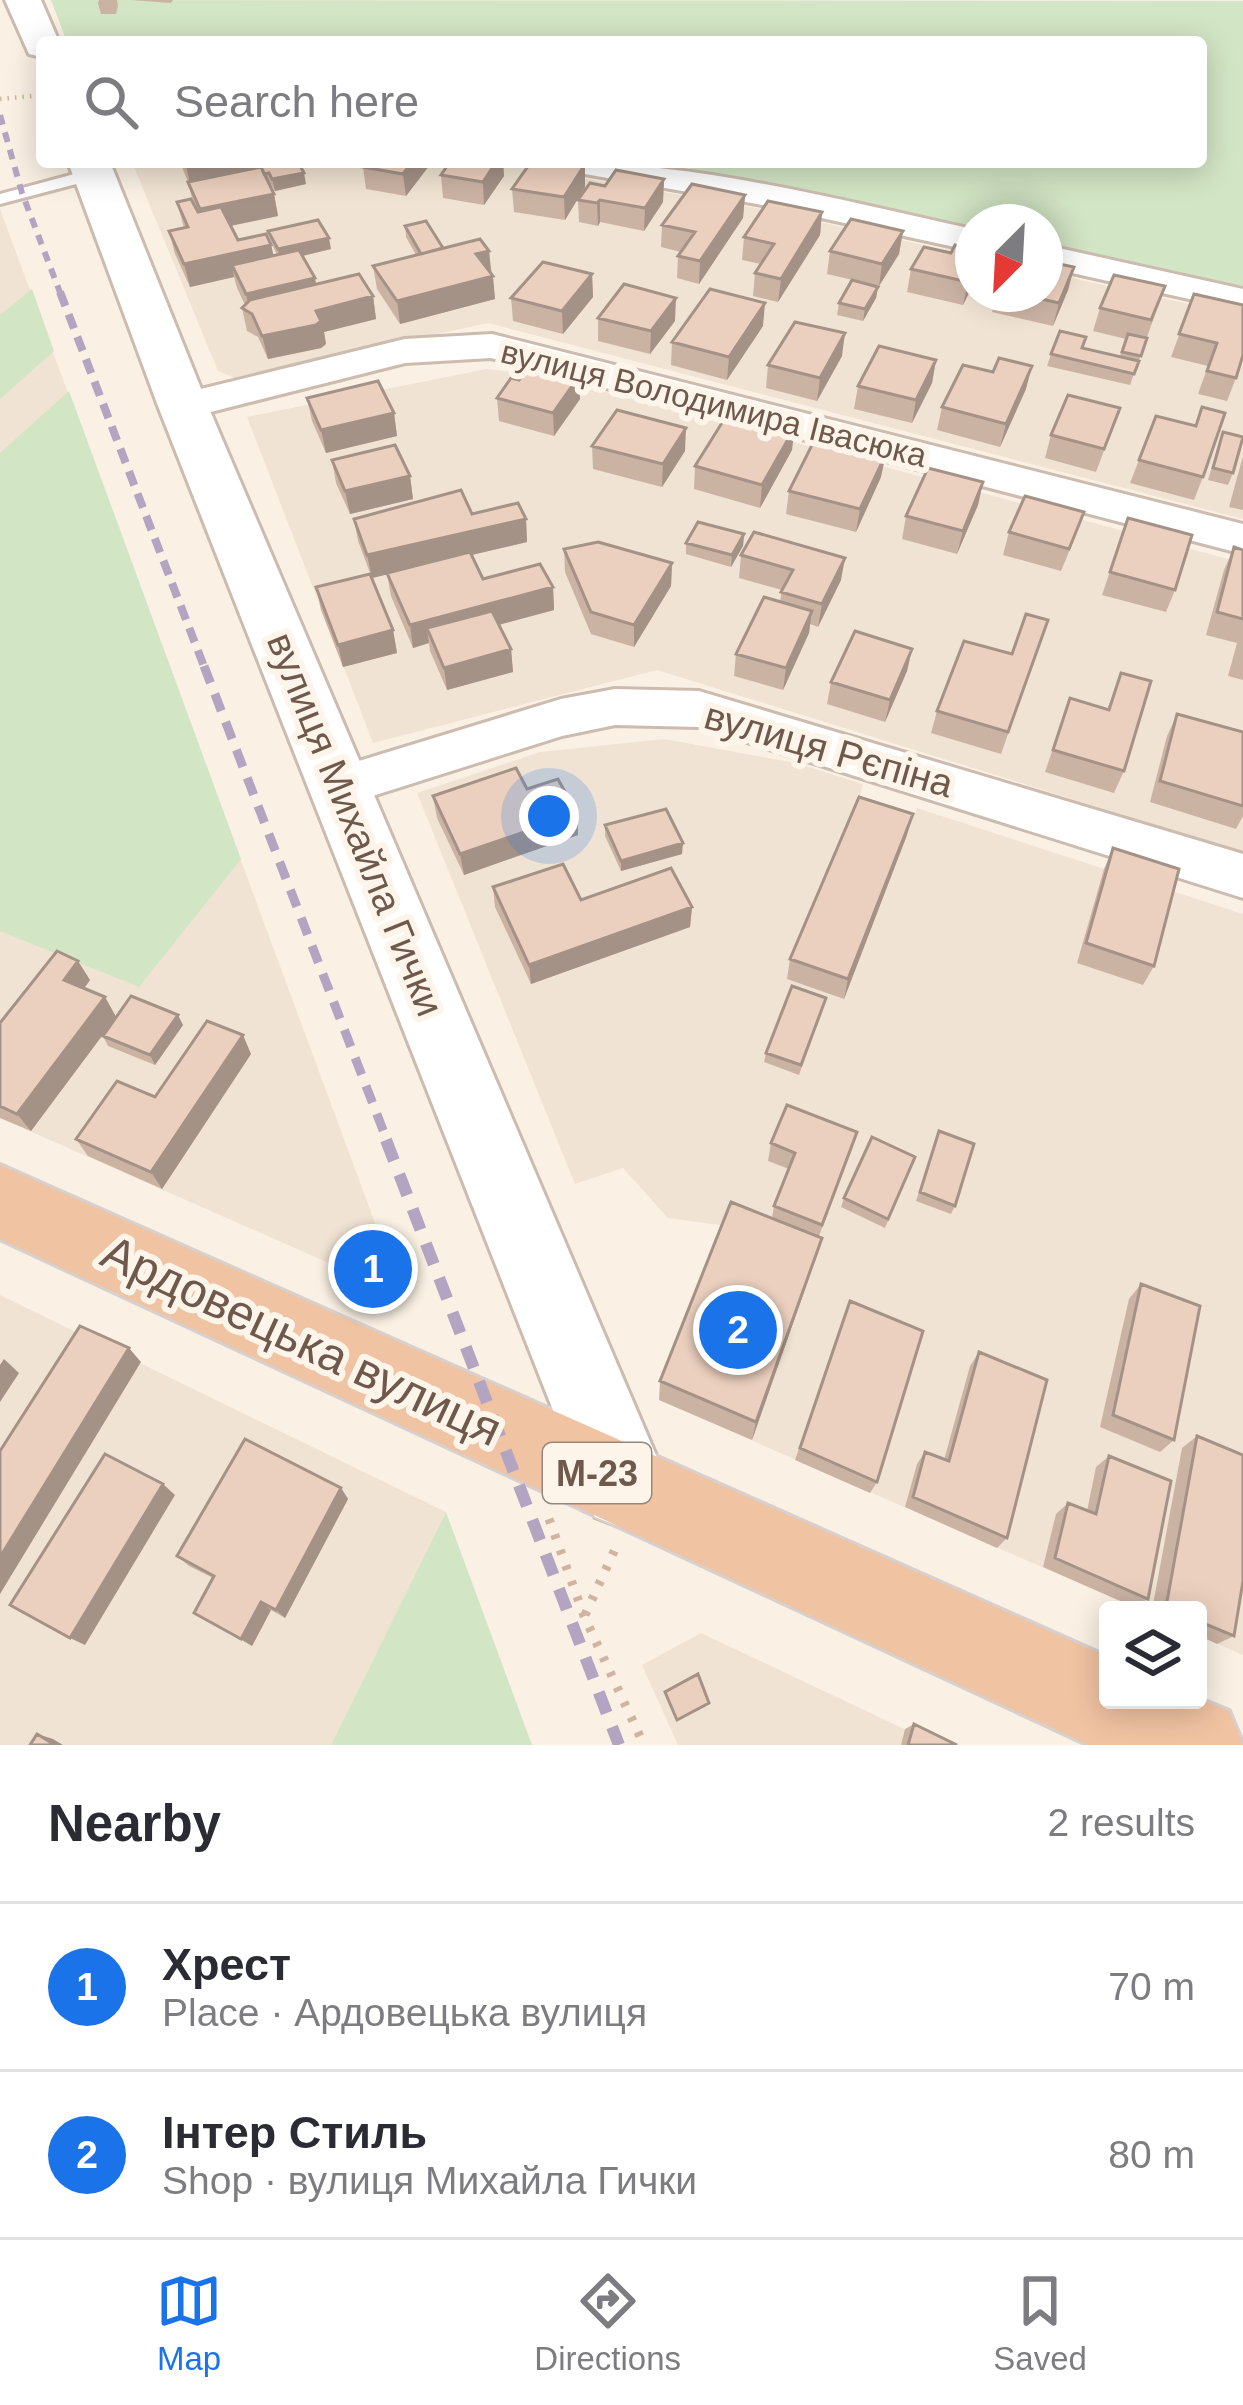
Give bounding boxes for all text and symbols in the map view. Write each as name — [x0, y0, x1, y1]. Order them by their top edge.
search box — [36, 36, 1207, 168]
icon: search — [78, 69, 144, 135]
text: Search here — [174, 76, 419, 127]
north arrow — [955, 204, 1063, 312]
street label: вулиця Володимира Івасюка — [497, 333, 931, 474]
street label: вулиця Михайла Гички — [259, 626, 452, 1022]
street label: вулиця Рєпіна — [700, 693, 958, 806]
your location — [519, 786, 579, 846]
pin: 1 — [334, 1224, 412, 1314]
street label: Ардовецька вулиця — [94, 1225, 510, 1456]
pin: 2 — [699, 1285, 777, 1375]
road number: М-23 — [543, 1443, 651, 1503]
map controls — [1099, 1601, 1207, 1709]
button: layers — [1099, 1601, 1207, 1709]
text: Nearby — [48, 1795, 221, 1852]
text: 2 results — [1048, 1801, 1195, 1844]
text: Хрест — [162, 1939, 291, 1990]
text: 1 — [76, 1965, 98, 2008]
text: 70 m — [1108, 1965, 1195, 2008]
text: Place · Ардовецька вулиця — [162, 1991, 647, 2034]
text: Інтер Стиль — [162, 2107, 427, 2158]
text: 2 — [76, 2133, 98, 2176]
text: 80 m — [1108, 2133, 1195, 2176]
text: Shop · вулиця Михайла Гички — [162, 2159, 697, 2202]
tab: Map — [156, 2268, 222, 2378]
tab: Directions — [534, 2268, 681, 2378]
tab: Saved — [993, 2268, 1087, 2378]

